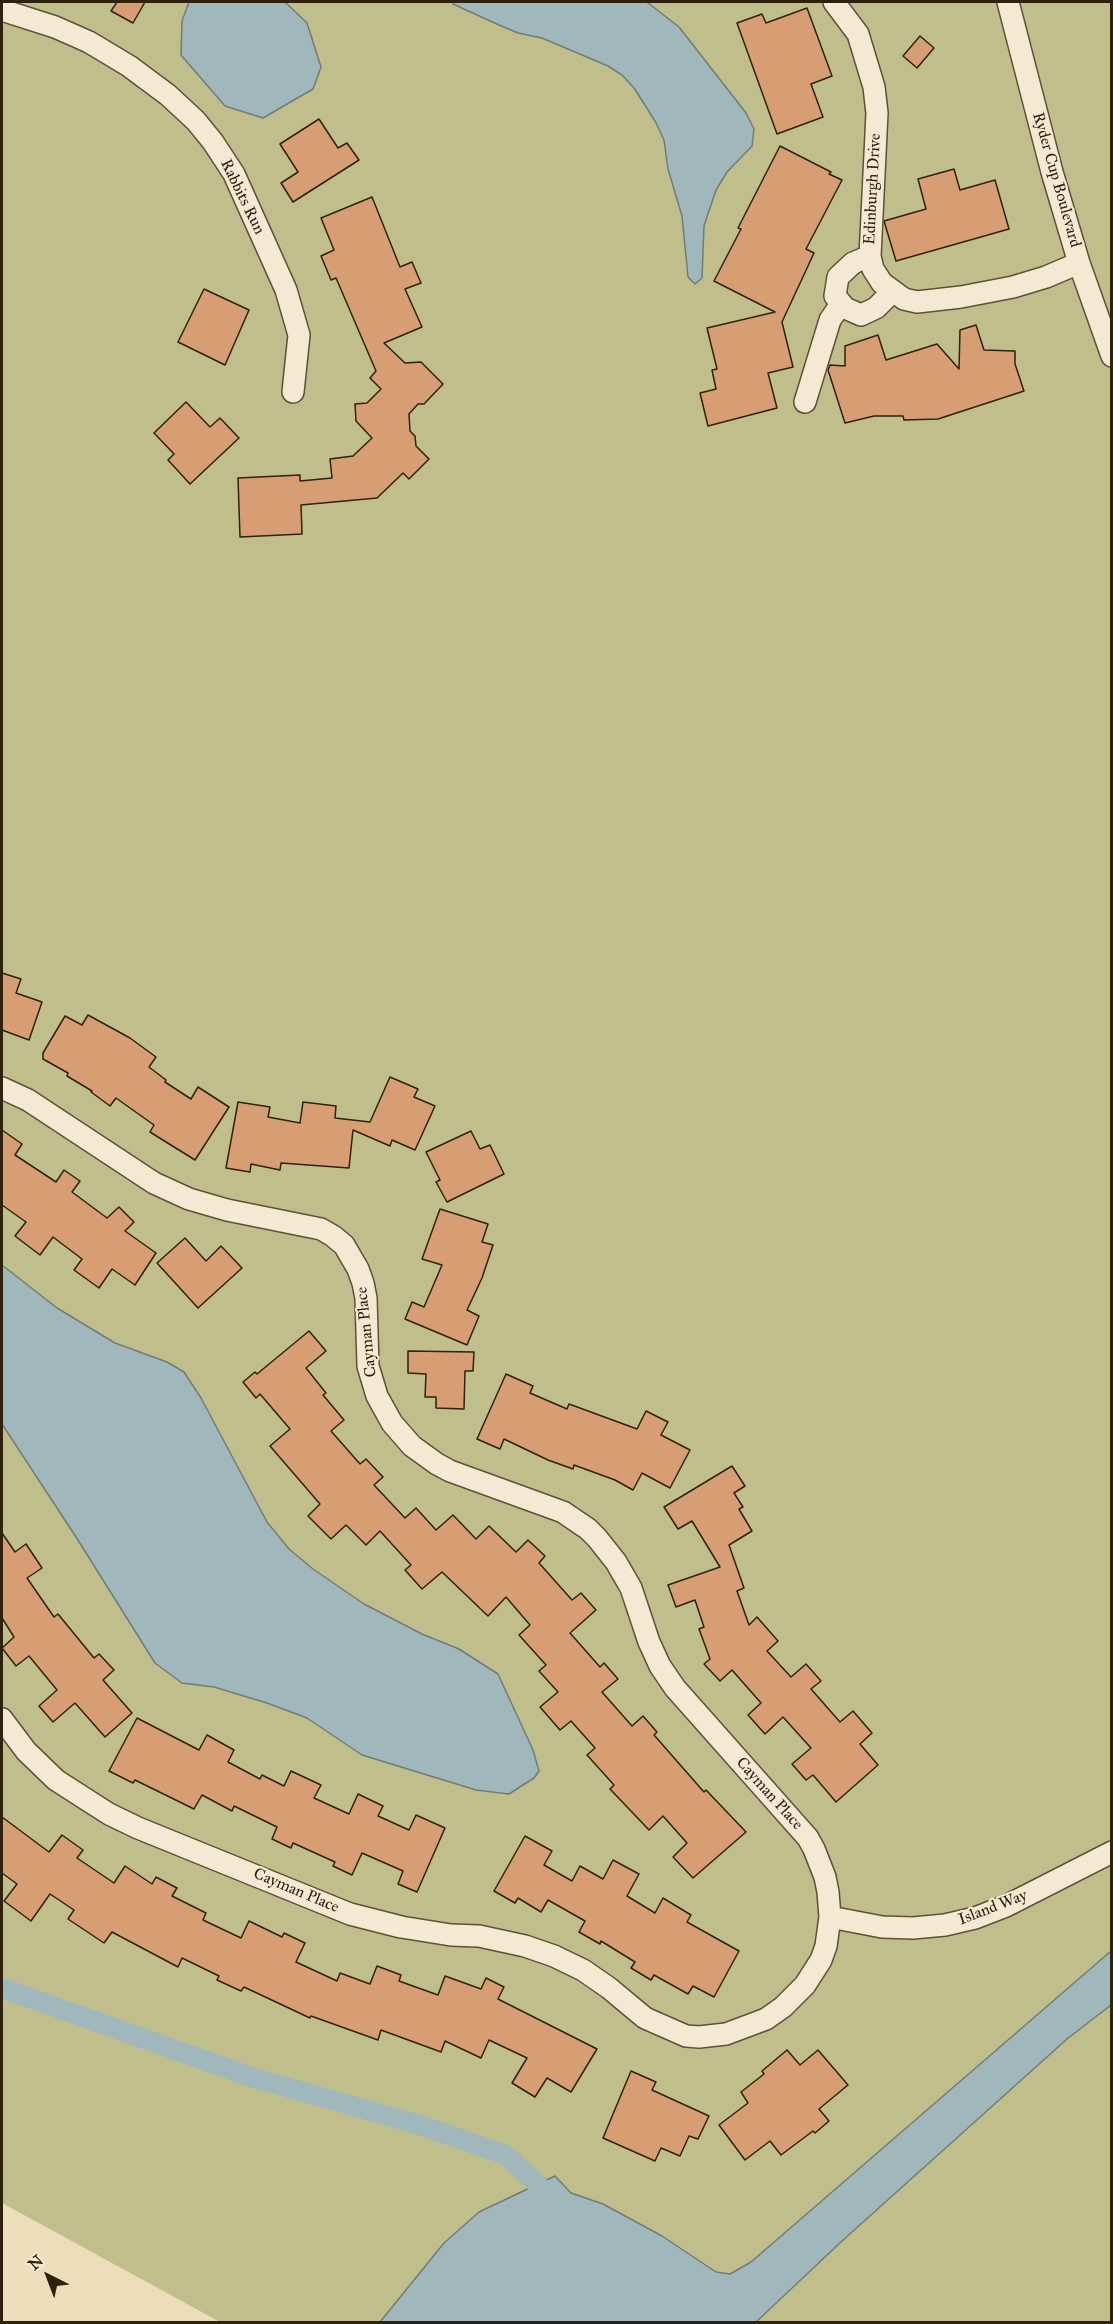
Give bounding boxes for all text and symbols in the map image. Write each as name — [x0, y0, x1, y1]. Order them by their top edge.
street label: Ryder Cup Boulevard — [1028, 110, 1084, 250]
street label: Edinburgh Drive — [860, 133, 886, 245]
street label: Rabbits Run — [216, 156, 268, 238]
street label: Cayman Place — [353, 1286, 381, 1378]
street label: Cayman Place — [731, 1754, 807, 1834]
street label: Cayman Place — [250, 1864, 342, 1918]
street label: Island Way — [956, 1886, 1030, 1930]
north arrow — [18, 2246, 78, 2306]
text: N — [24, 2251, 47, 2274]

